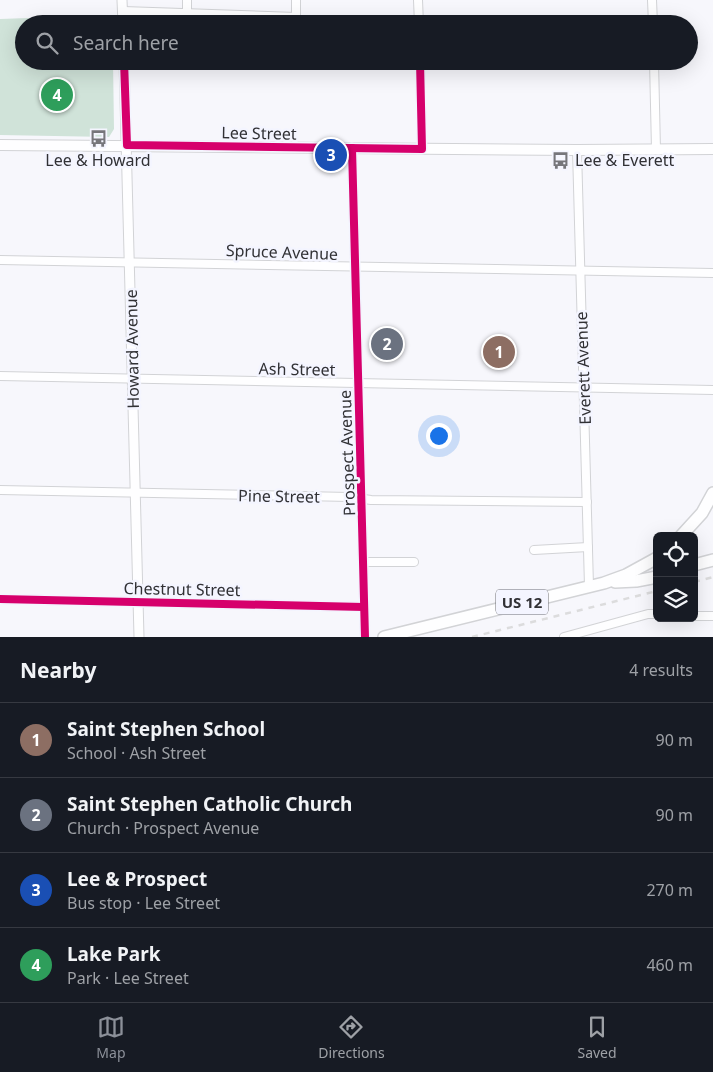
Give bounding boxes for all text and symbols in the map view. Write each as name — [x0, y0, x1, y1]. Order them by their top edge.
search box — [15, 15, 698, 70]
icon: search — [33, 29, 61, 57]
text: Search here — [73, 30, 179, 56]
pin: 4 — [41, 76, 73, 114]
street label: Lee Street — [221, 121, 297, 145]
bus stop icon: Lee & Howard — [88, 129, 108, 149]
pin: 3 — [315, 136, 347, 174]
place label: Lee & Howard — [45, 149, 151, 171]
place label: Lee & Everett — [575, 149, 675, 171]
bus stop icon: Lee & Everett — [551, 150, 571, 170]
street label: Spruce Avenue — [226, 239, 338, 265]
street label: Howard Avenue — [120, 289, 144, 409]
street label: Everett Avenue — [570, 311, 596, 425]
pin: 2 — [371, 325, 403, 363]
pin: 1 — [483, 333, 515, 371]
street label: Ash Street — [259, 357, 336, 381]
street label: Prospect Avenue — [334, 390, 360, 516]
your location — [426, 423, 452, 449]
street label: Pine Street — [238, 484, 320, 508]
map controls — [653, 532, 698, 622]
button: locate — [653, 532, 698, 577]
street label: Chestnut Street — [123, 577, 241, 601]
button: layers — [653, 577, 698, 622]
road number: US 12 — [496, 590, 548, 614]
text: Nearby — [20, 656, 96, 684]
text: 4 results — [629, 659, 693, 681]
text: Saint Stephen School — [67, 716, 265, 742]
text: 1 — [31, 729, 41, 751]
text: 90 m — [656, 729, 693, 751]
text: School · Ash Street — [67, 742, 206, 764]
text: Saint Stephen Catholic Church — [67, 791, 352, 817]
text: 2 — [31, 804, 41, 826]
text: 90 m — [656, 804, 693, 826]
text: Church · Prospect Avenue — [67, 817, 259, 839]
text: Lee & Prospect — [67, 866, 207, 892]
text: 3 — [31, 879, 41, 901]
text: 270 m — [646, 879, 693, 901]
text: Bus stop · Lee Street — [67, 892, 220, 914]
text: Lake Park — [67, 941, 161, 967]
text: 4 — [31, 954, 41, 976]
text: 460 m — [646, 954, 693, 976]
text: Park · Lee Street — [67, 967, 189, 989]
tab: Map — [96, 1013, 126, 1062]
tab: Directions — [318, 1013, 385, 1062]
tab: Saved — [577, 1013, 617, 1062]

